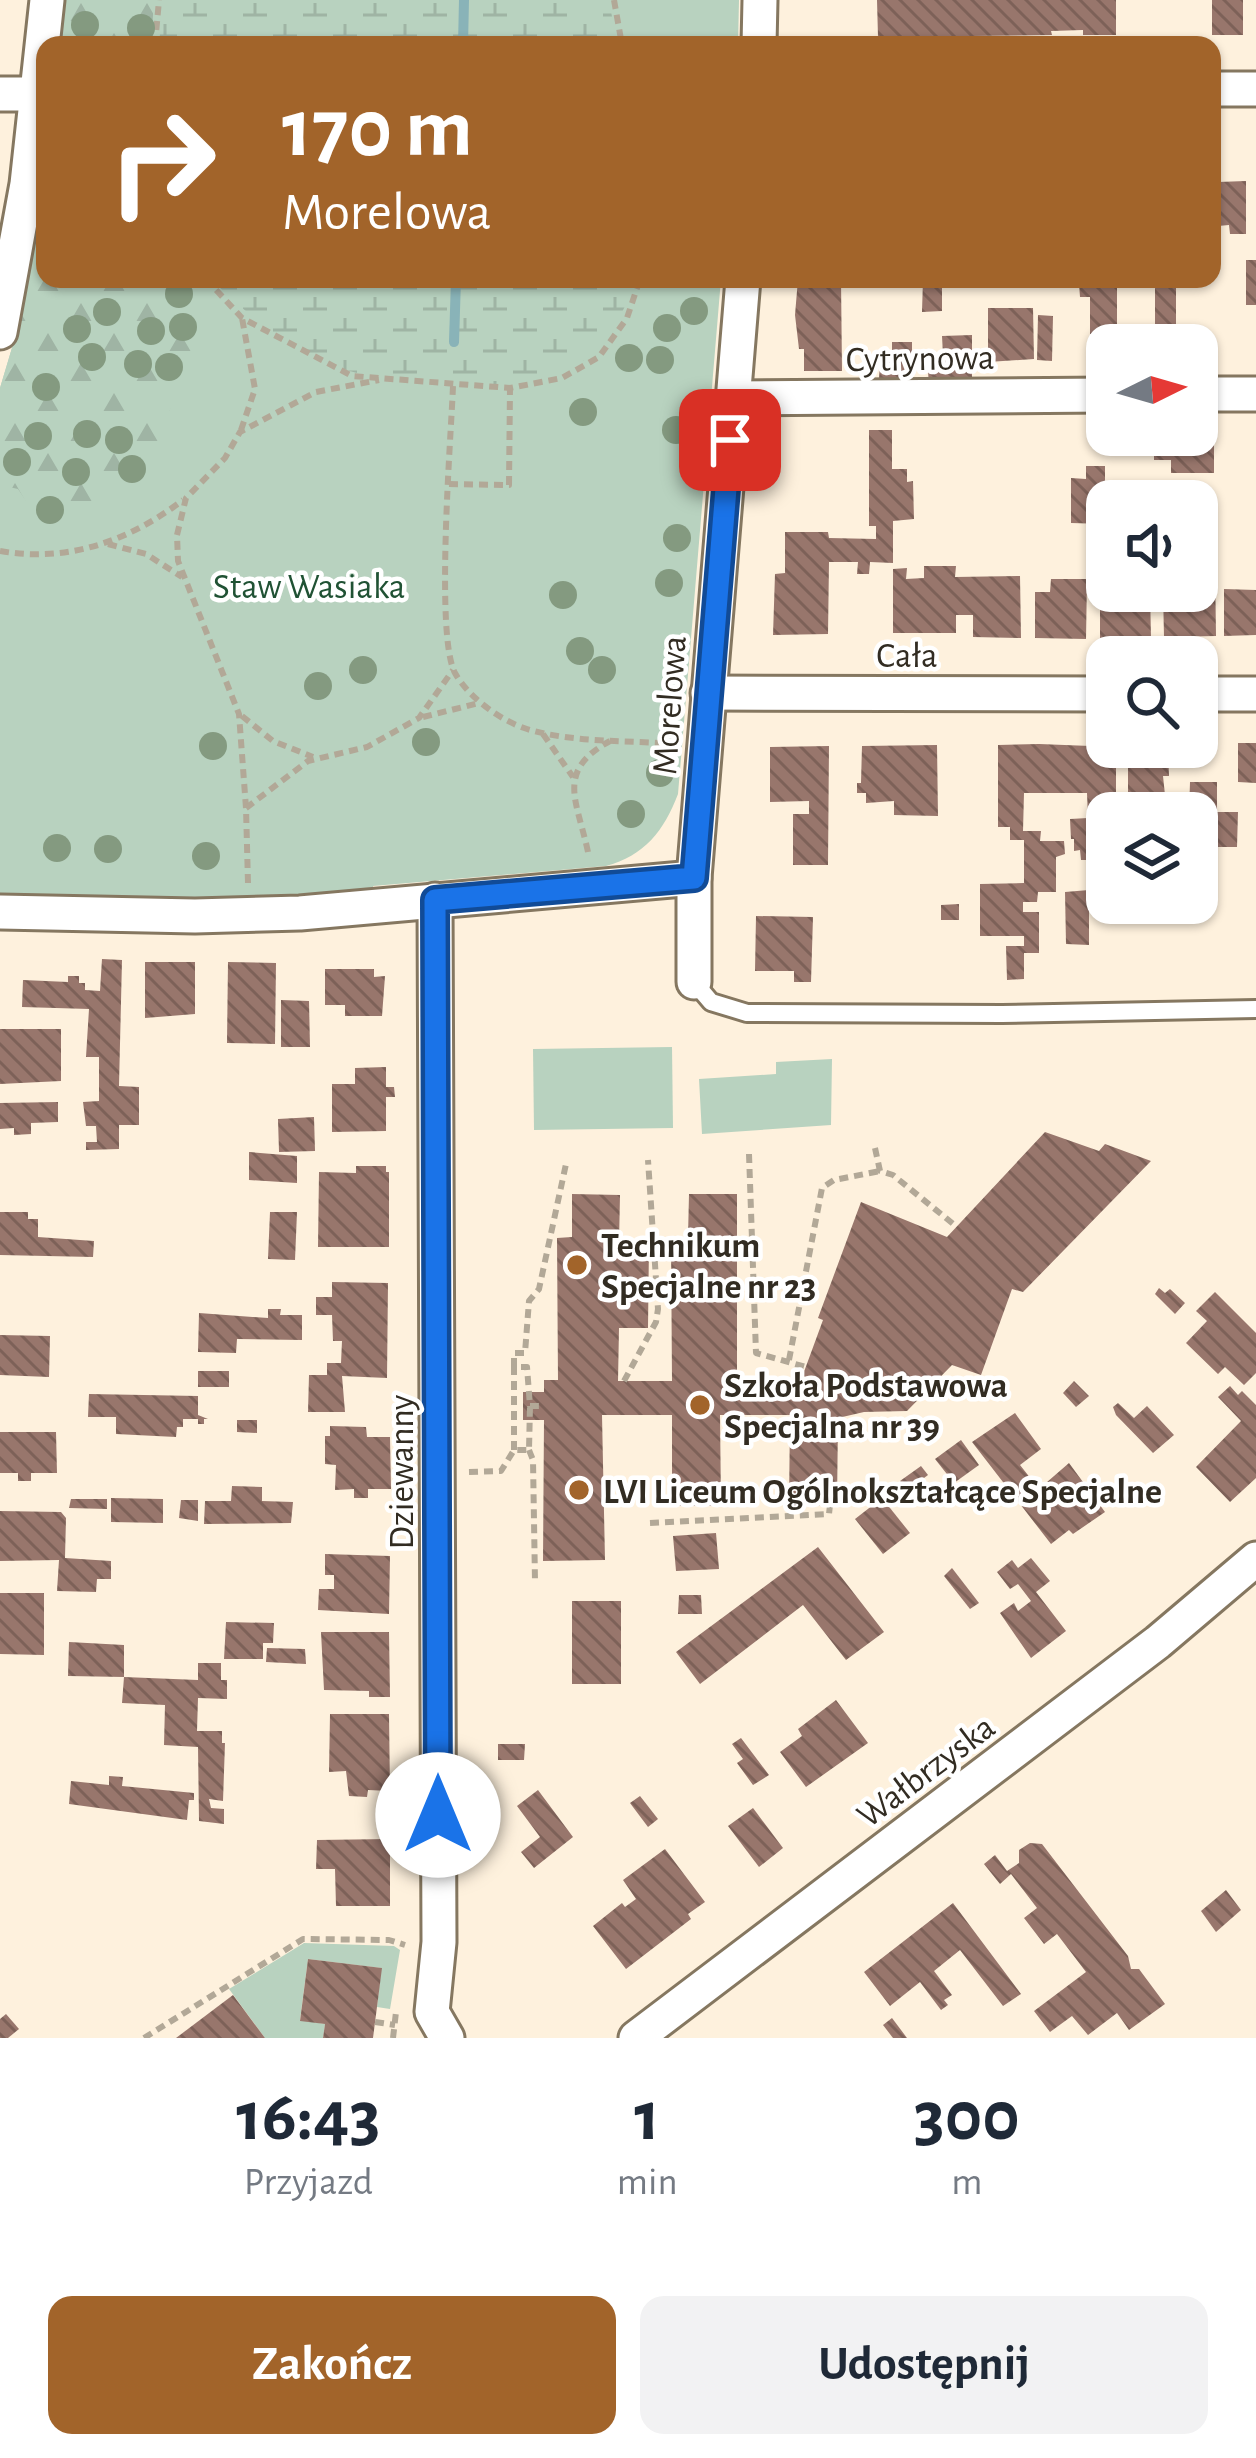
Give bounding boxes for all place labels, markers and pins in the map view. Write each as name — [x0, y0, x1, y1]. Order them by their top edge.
pin — [679, 389, 781, 491]
place label: Technikum Specjalne nr 23 — [601, 1228, 816, 1305]
marker: Technikum Specjalne nr 23 — [564, 1252, 590, 1278]
place label: Szkoła Podstawowa Specjalna nr 39 — [724, 1368, 1008, 1445]
marker: Szkoła Podstawowa Specjalna nr 39 — [687, 1392, 713, 1418]
place label: LVI Liceum Ogólnokształcące Specjalne — [603, 1474, 1162, 1511]
marker: LVI Liceum Ogólnokształcące Specjalne — [566, 1477, 592, 1503]

